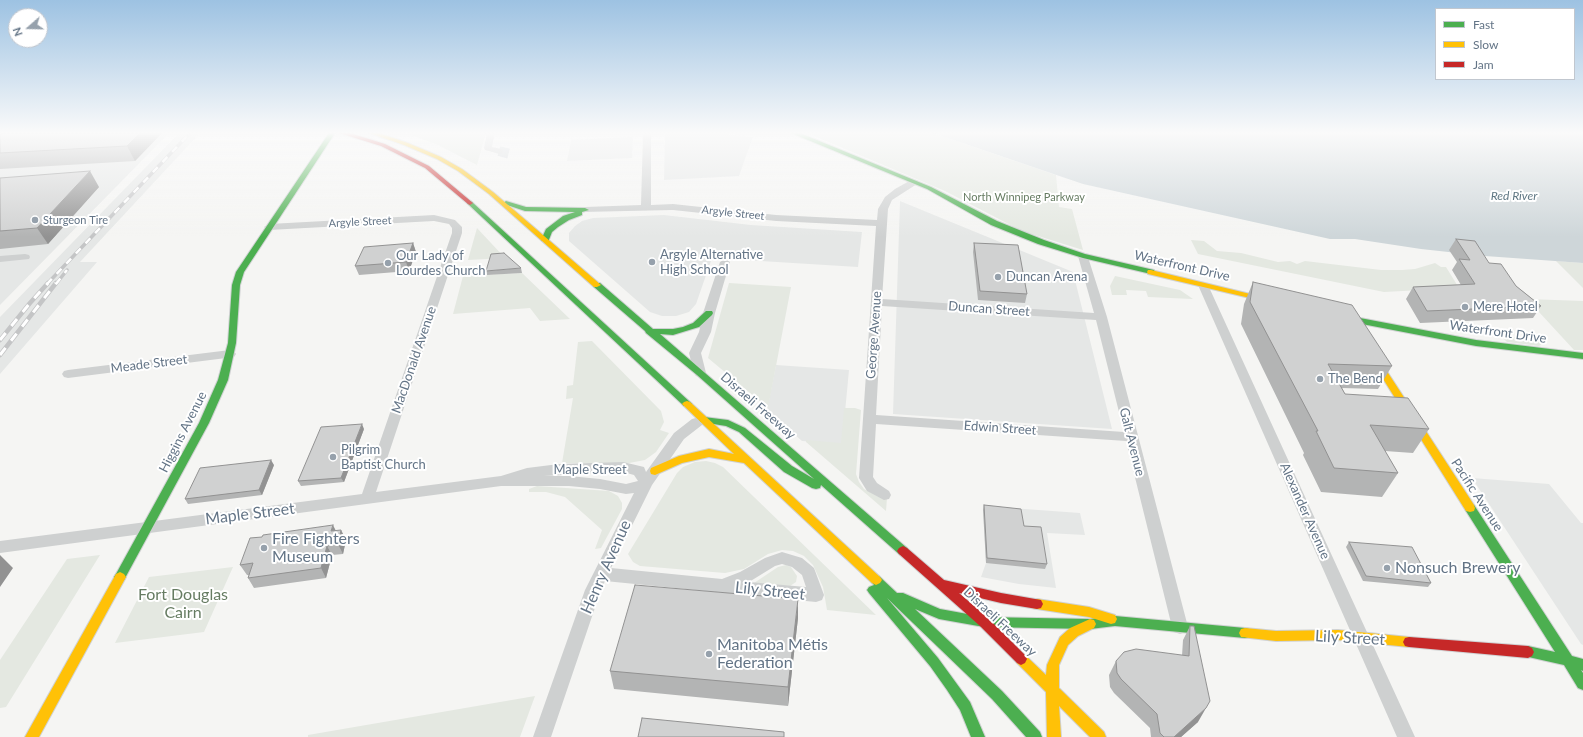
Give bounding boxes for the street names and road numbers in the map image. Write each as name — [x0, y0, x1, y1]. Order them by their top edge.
street label: Argyle Street — [701, 203, 765, 223]
street label: Argyle Street — [328, 214, 392, 230]
street label: Waterfront Drive — [1133, 247, 1231, 285]
street label: George Avenue — [863, 291, 885, 379]
street label: Duncan Street — [948, 298, 1030, 320]
street label: MacDonald Avenue — [388, 304, 440, 416]
street label: Waterfront Drive — [1448, 317, 1548, 347]
street label: Meade Street — [110, 352, 188, 376]
street label: Disraeli Freeway — [717, 369, 799, 443]
street label: Higgins Avenue — [156, 389, 210, 475]
street label: Galt Avenue — [1116, 406, 1148, 478]
street label: Edwin Street — [963, 418, 1037, 438]
street label: Pacific Avenue — [1448, 456, 1506, 534]
street label: Alexander Avenue — [1277, 460, 1333, 562]
street label: Maple Street — [553, 462, 627, 478]
street label: Maple Street — [204, 499, 296, 529]
street label: Henry Avenue — [577, 517, 635, 617]
street label: Lily Street — [734, 578, 806, 604]
street label: Disraeli Freeway — [960, 584, 1040, 660]
street label: Lily Street — [1314, 627, 1386, 649]

